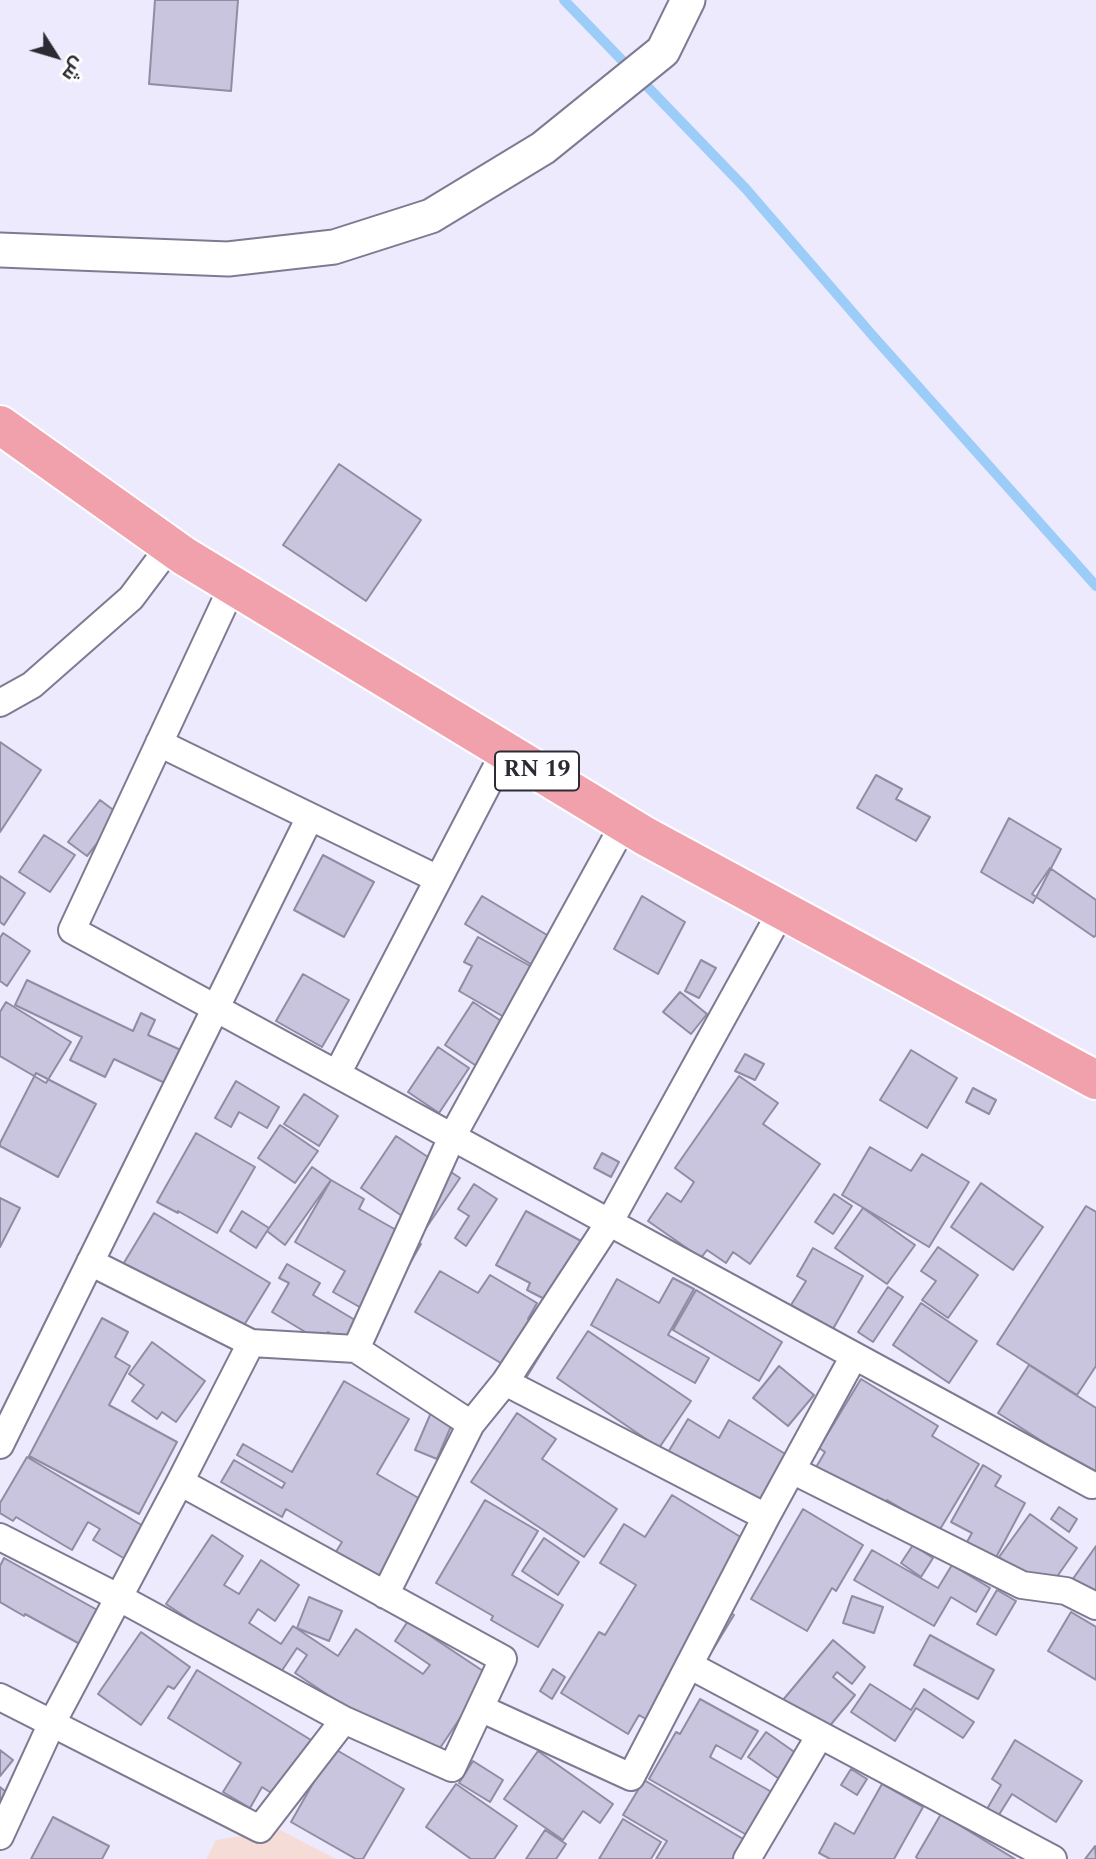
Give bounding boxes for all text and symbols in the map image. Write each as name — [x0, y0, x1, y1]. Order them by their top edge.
north arrow — [21, 21, 91, 91]
text: ش — [54, 50, 92, 87]
road number: RN 19 — [495, 751, 579, 790]

